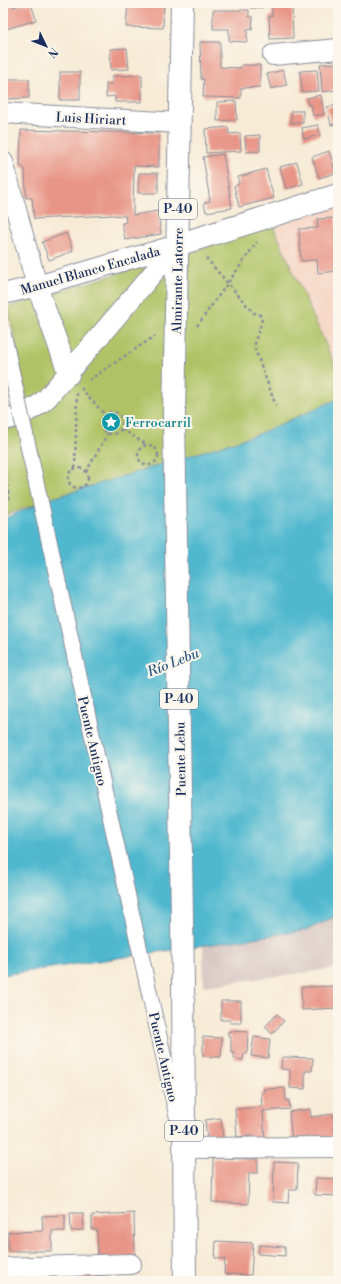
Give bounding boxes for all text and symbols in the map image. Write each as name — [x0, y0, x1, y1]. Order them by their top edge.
north arrow — [26, 26, 66, 66]
text: N — [44, 44, 61, 60]
street label: Luis Hiriart — [55, 109, 127, 129]
road number: P-40 — [159, 199, 197, 219]
street label: Almirante Latorre — [169, 227, 187, 336]
street label: Manuel Blanco Encalada — [19, 243, 162, 299]
place icon: Ferrocarril — [100, 411, 122, 433]
place label: Ferrocarril — [125, 415, 191, 431]
water label: Río Lebu — [144, 644, 202, 682]
road number: P-40 — [160, 689, 198, 709]
street label: Puente Antiguo — [74, 695, 110, 788]
street label: Puente Lebu — [172, 721, 190, 796]
street label: Puente Antiguo — [145, 1011, 181, 1104]
road number: P-40 — [165, 1121, 203, 1141]

